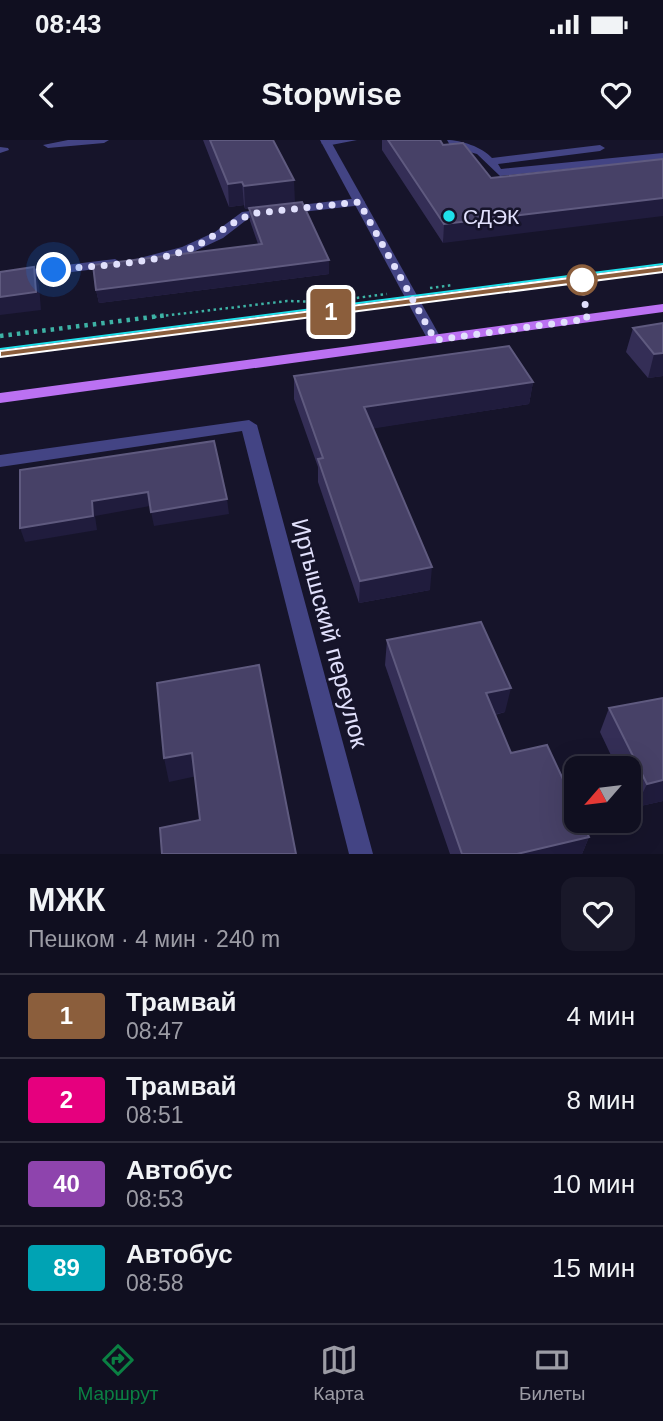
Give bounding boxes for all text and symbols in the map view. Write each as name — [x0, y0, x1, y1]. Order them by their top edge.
text: 08:43 — [35, 9, 102, 39]
icon: back — [28, 76, 66, 114]
text: Stopwise — [261, 76, 402, 112]
icon: heart — [597, 76, 635, 114]
place label: СДЭК — [463, 205, 520, 228]
marker: СДЭК — [441, 208, 457, 224]
your location — [36, 252, 71, 287]
unlabelled marker — [567, 265, 597, 295]
line badge: 1 — [308, 289, 354, 335]
text: 1 — [324, 298, 338, 325]
street label: Иртышский переулок — [286, 516, 374, 751]
north arrow — [564, 756, 640, 833]
map controls — [564, 756, 641, 833]
button: heart — [561, 877, 635, 951]
text: МЖК — [28, 881, 105, 918]
text: Пешком · 4 мин · 240 m — [28, 926, 280, 952]
text: Трамвай — [126, 987, 237, 1017]
text: 4 мин — [567, 1001, 635, 1031]
text: 1 — [60, 1002, 73, 1029]
text: 08:47 — [126, 1018, 184, 1044]
text: Трамвай — [126, 1071, 237, 1101]
text: 8 мин — [567, 1085, 635, 1115]
text: 2 — [60, 1086, 73, 1113]
text: 08:51 — [126, 1102, 184, 1128]
text: Автобус — [126, 1155, 233, 1185]
text: 10 мин — [552, 1169, 635, 1199]
text: 40 — [53, 1170, 80, 1197]
text: 08:53 — [126, 1186, 184, 1212]
text: Автобус — [126, 1239, 233, 1269]
text: 15 мин — [552, 1253, 635, 1283]
text: 89 — [53, 1254, 80, 1281]
text: 08:58 — [126, 1270, 184, 1296]
tab: Маршрут — [77, 1341, 158, 1405]
tab: Карта — [313, 1341, 364, 1405]
tab: Билеты — [519, 1341, 586, 1405]

